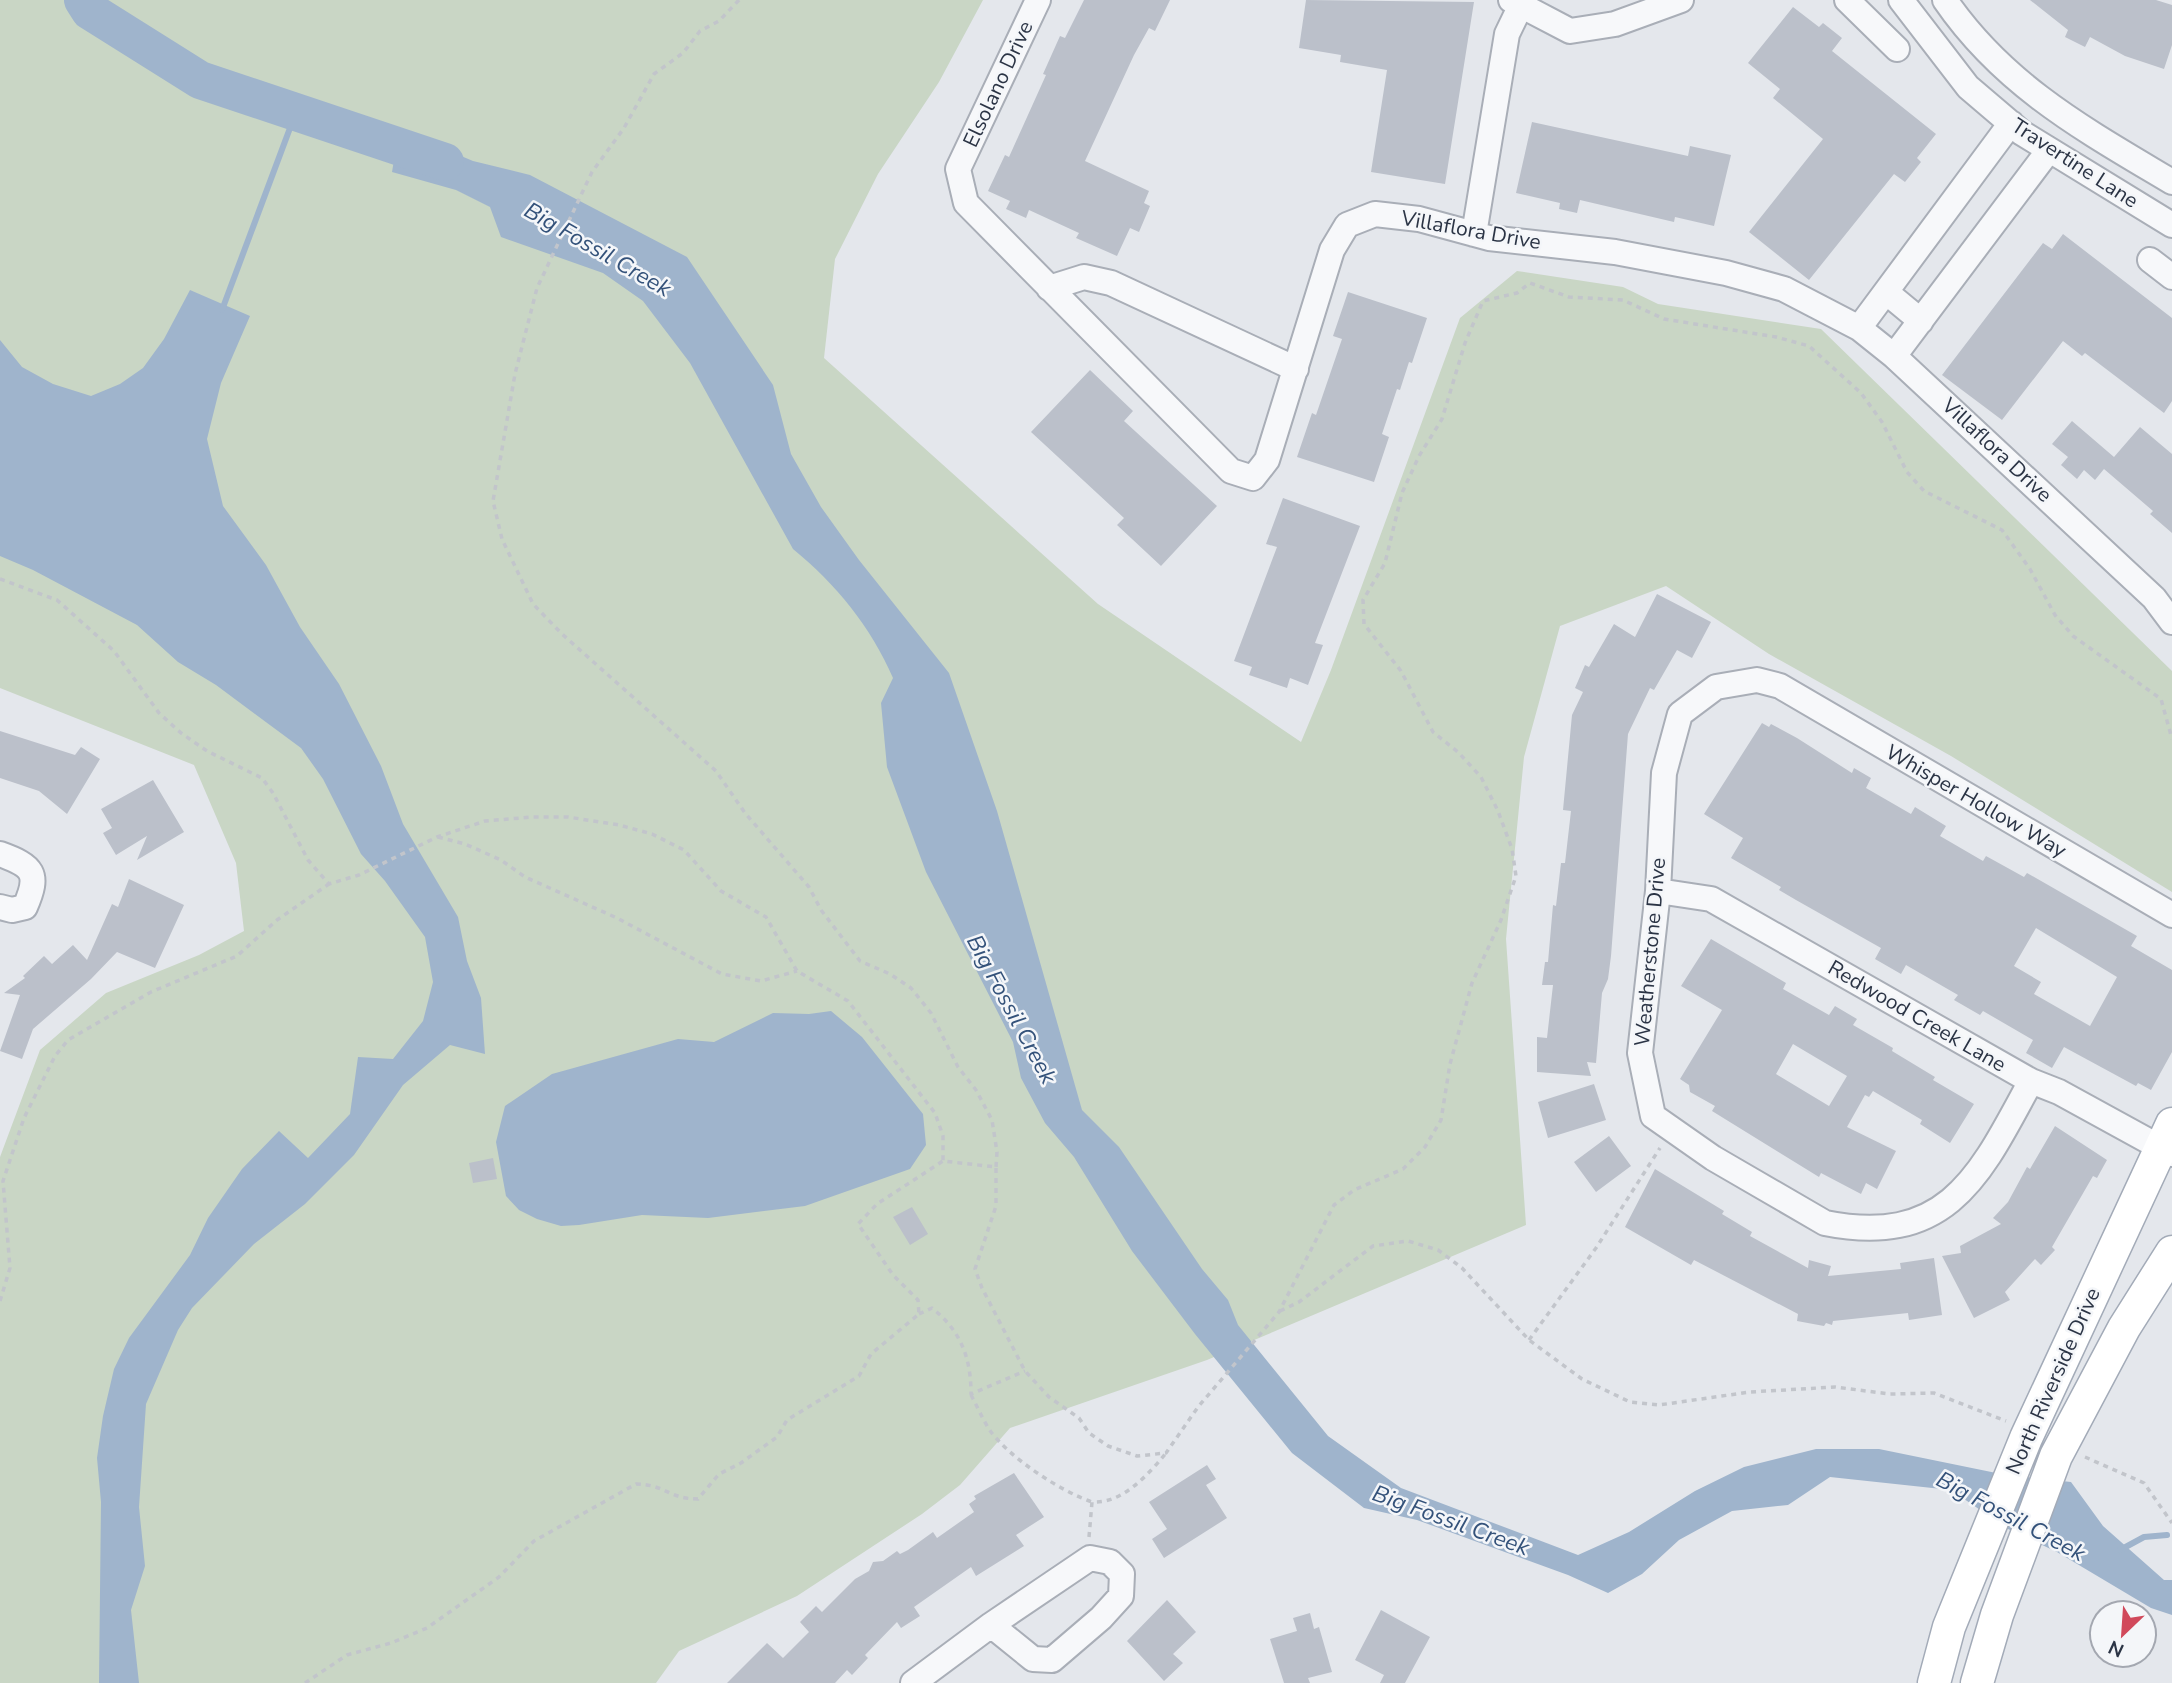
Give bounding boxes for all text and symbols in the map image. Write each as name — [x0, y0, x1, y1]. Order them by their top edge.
street label: Elsolano Drive — [957, 16, 1039, 152]
street label: Travertine Lane — [2006, 112, 2144, 214]
water label: Big Fossil Creek — [519, 195, 677, 304]
street label: Villaflora Drive — [1398, 204, 1543, 256]
street label: Villaflora Drive — [1935, 391, 2058, 508]
street label: Whisper Hollow Way — [1880, 738, 2072, 864]
street label: Weatherstone Drive — [1628, 856, 1672, 1048]
water label: Big Fossil Creek — [959, 929, 1064, 1090]
street label: Redwood Creek Lane — [1823, 954, 2011, 1078]
street label: North Riverside Drive — [1999, 1283, 2107, 1479]
water label: Big Fossil Creek — [1931, 1464, 2091, 1569]
water label: Big Fossil Creek — [1368, 1478, 1534, 1563]
north arrow — [2088, 1599, 2158, 1669]
text: N — [2104, 1634, 2128, 1663]

